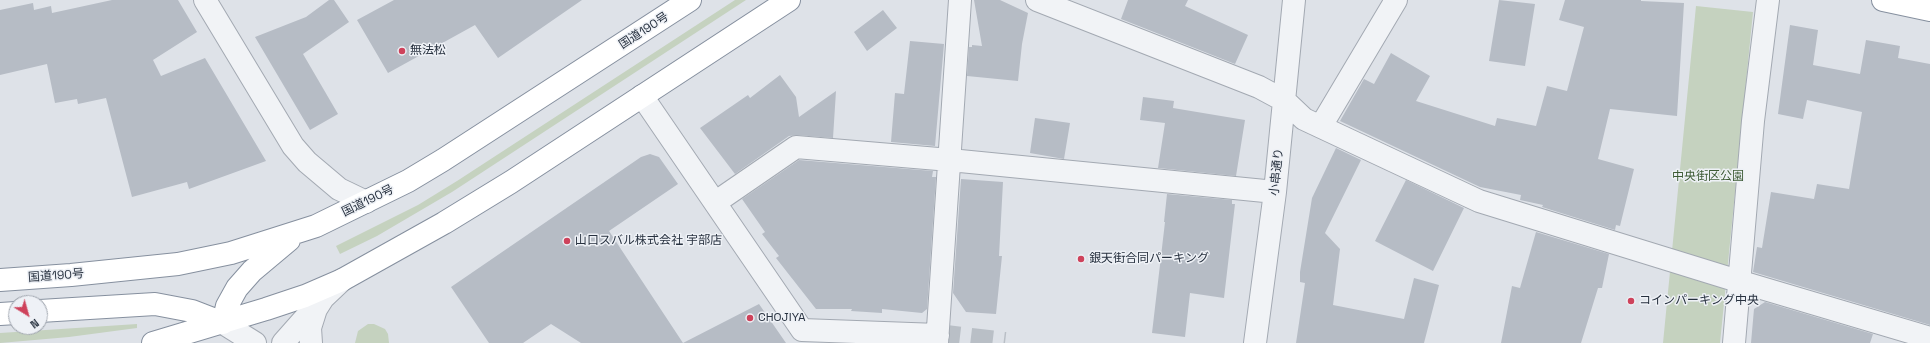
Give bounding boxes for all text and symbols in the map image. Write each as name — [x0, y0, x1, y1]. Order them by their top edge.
street label: 国道190号 — [617, 10, 671, 52]
place label: 無法松 — [410, 44, 446, 58]
marker: 無法松 — [397, 46, 407, 56]
street label: 小串通り — [1267, 147, 1287, 197]
park label: 中央街区公園 — [1672, 170, 1744, 184]
street label: 国道190号 — [340, 182, 396, 220]
place label: 山口スバル株式会社 宇部店 — [575, 234, 722, 248]
marker: 山口スバル株式会社 宇部店 — [562, 236, 572, 246]
place label: 銀天街合同パーキング — [1089, 252, 1209, 266]
marker: 銀天街合同パーキング — [1076, 254, 1086, 264]
street label: 国道190号 — [28, 267, 84, 285]
place label: コインパーキング中央 — [1639, 294, 1759, 308]
north arrow — [8, 295, 48, 335]
marker: コインパーキング中央 — [1626, 296, 1636, 306]
place label: CHOJIYA — [758, 311, 806, 325]
marker: CHOJIYA — [745, 313, 755, 323]
text: N — [27, 316, 42, 332]

